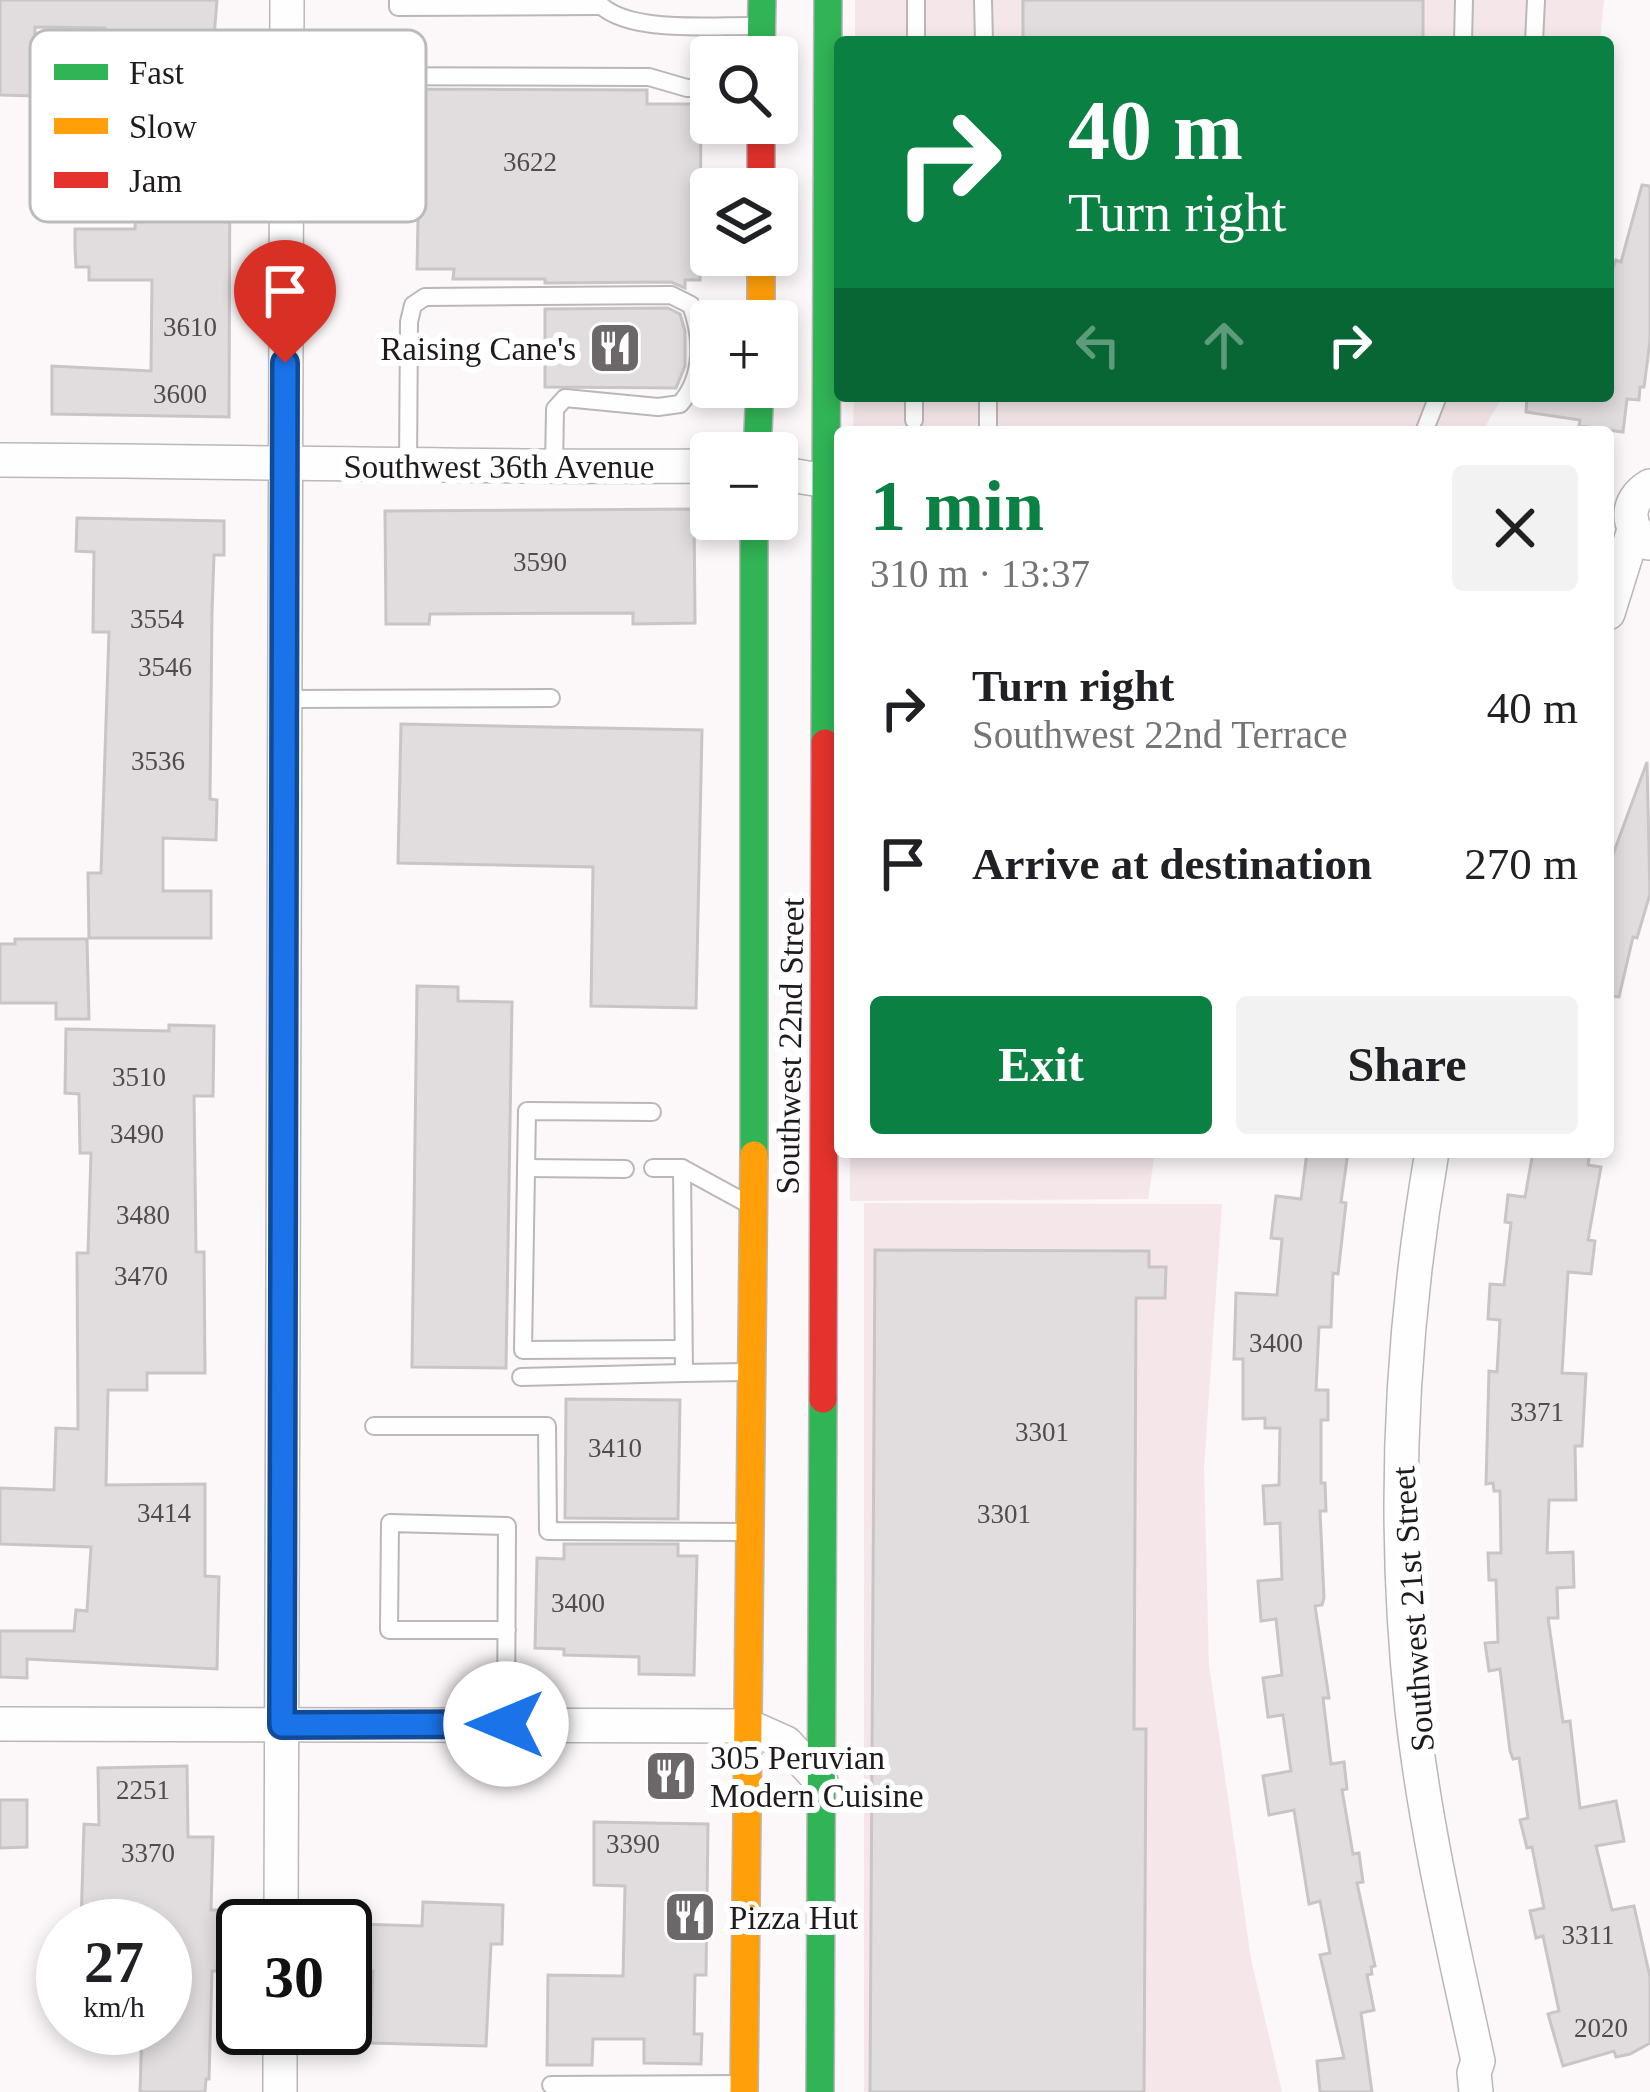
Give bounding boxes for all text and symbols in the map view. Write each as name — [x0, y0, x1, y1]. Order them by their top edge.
legend — [30, 30, 426, 222]
map controls — [690, 36, 798, 540]
button: search — [690, 36, 798, 144]
text: Fast — [129, 55, 184, 91]
icon: right — [870, 84, 1026, 240]
text: 40 m — [1068, 84, 1243, 177]
text: Slow — [129, 109, 197, 145]
house number: 3622 — [503, 147, 557, 177]
text: Jam — [129, 163, 182, 199]
button: layers — [690, 168, 798, 276]
text: Turn right — [1068, 183, 1287, 243]
pin — [234, 240, 336, 363]
icon: arrive — [252, 258, 318, 324]
button: + — [690, 300, 798, 408]
house number: 3610 — [163, 312, 217, 342]
icon: left — [1065, 312, 1131, 378]
icon: ahead — [1191, 312, 1257, 378]
icon: right — [1317, 312, 1383, 378]
restaurant icon: Raising Cane's — [587, 320, 643, 376]
place label: Raising Cane's — [380, 331, 576, 367]
house number: 3600 — [153, 379, 207, 409]
button: − — [690, 432, 798, 540]
street label: Southwest 36th Avenue — [343, 449, 655, 485]
button: close — [1452, 465, 1578, 591]
text: 1 min — [870, 466, 1044, 546]
house number: 3590 — [513, 547, 567, 577]
text: 310 m · 13:37 — [870, 552, 1090, 595]
house number: 3554 — [130, 604, 185, 634]
house number: 3546 — [138, 652, 192, 682]
text: Turn right — [972, 661, 1174, 711]
icon: right — [870, 675, 936, 741]
text: 40 m — [1487, 683, 1578, 733]
text: Southwest 22nd Terrace — [972, 713, 1348, 756]
house number: 3536 — [131, 746, 185, 776]
icon: arrive — [870, 831, 936, 897]
text: Arrive at destination — [972, 839, 1372, 889]
text: 270 m — [1464, 839, 1578, 889]
street label: Southwest 22nd Street — [769, 897, 811, 1195]
button: Exit — [870, 996, 1212, 1134]
button: Share — [1236, 996, 1578, 1134]
house number: 3510 — [112, 1062, 166, 1092]
house number: 3490 — [110, 1119, 164, 1149]
house number: 3480 — [116, 1200, 170, 1230]
house number: 3470 — [114, 1261, 168, 1291]
house number: 3400 — [1249, 1328, 1303, 1358]
house number: 3371 — [1510, 1397, 1564, 1427]
house number: 3301 — [1015, 1417, 1069, 1447]
house number: 3410 — [588, 1433, 642, 1463]
street label: Southwest 21st Street — [1385, 1465, 1441, 1753]
house number: 3414 — [137, 1498, 192, 1528]
house number: 3301 — [977, 1499, 1031, 1529]
house number: 3400 — [551, 1588, 605, 1618]
position arrow — [443, 1661, 569, 1787]
place label: 305 Peruvian Modern Cuisine — [710, 1740, 924, 1814]
restaurant icon: 305 Peruvian Modern Cuisine — [643, 1748, 699, 1804]
house number: 2251 — [116, 1775, 170, 1805]
house number: 3390 — [606, 1829, 660, 1859]
house number: 3370 — [121, 1838, 175, 1868]
restaurant icon: Pizza Hut — [662, 1889, 718, 1945]
speed limit sign: 30 — [216, 1899, 372, 2055]
place label: Pizza Hut — [729, 1900, 858, 1936]
house number: 3311 — [1562, 1920, 1615, 1950]
text: 27 — [84, 1929, 144, 1995]
text: km/h — [83, 1990, 145, 2023]
house number: 2020 — [1574, 2013, 1628, 2043]

